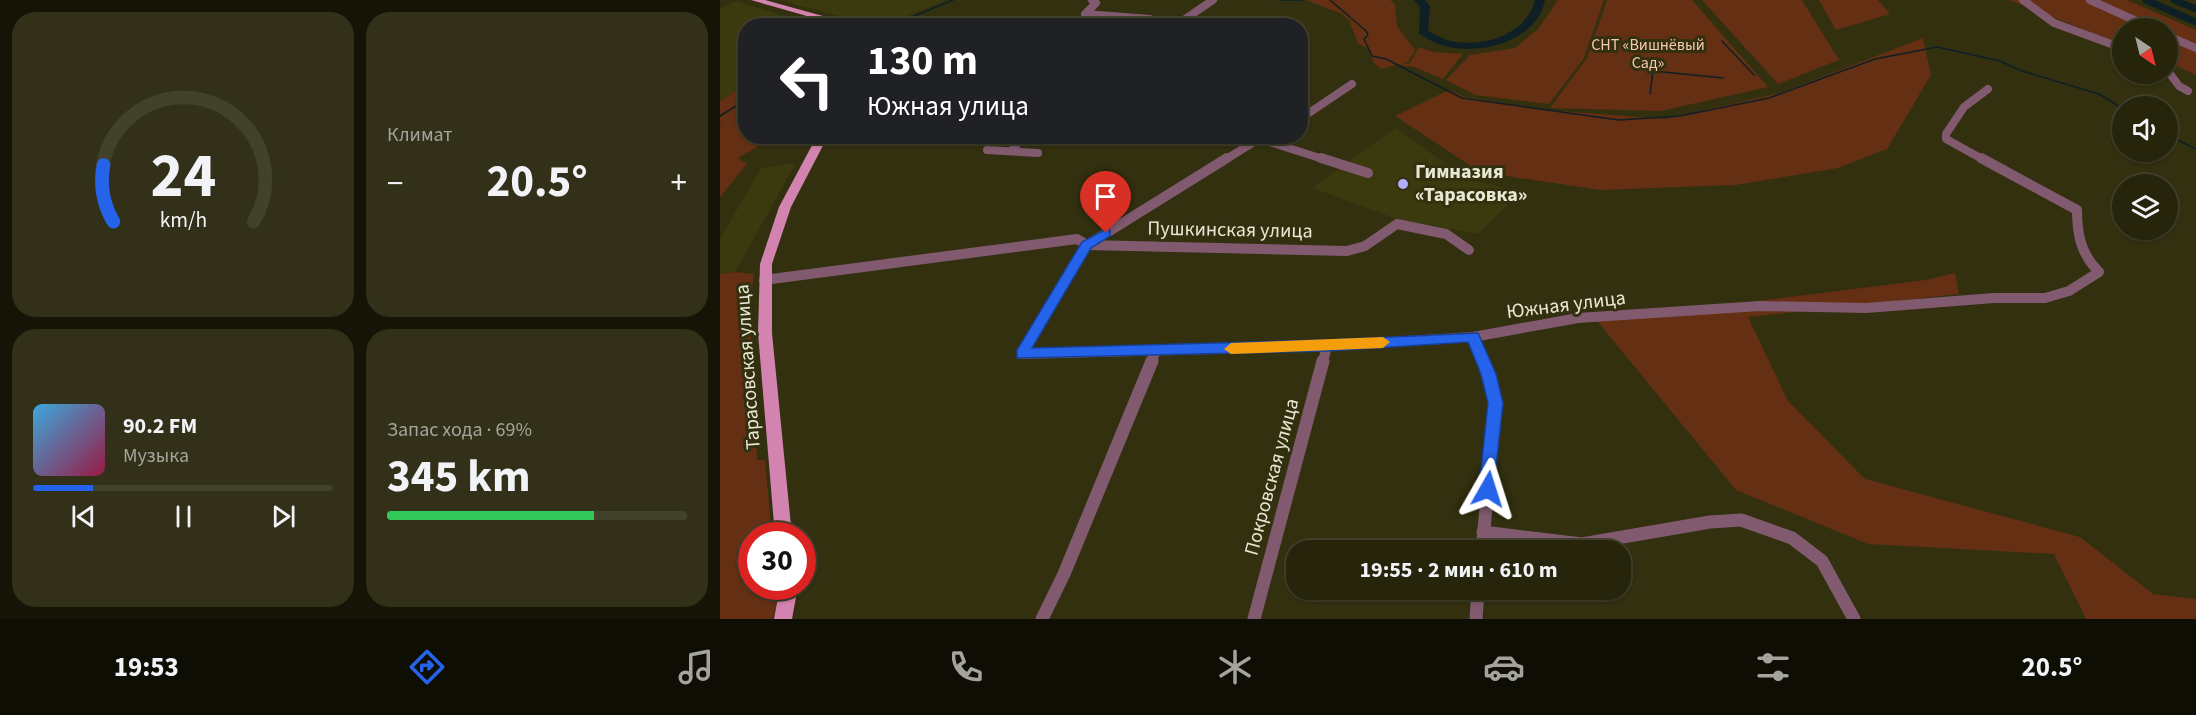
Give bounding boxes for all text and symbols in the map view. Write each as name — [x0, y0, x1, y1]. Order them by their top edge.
north arrow — [2112, 18, 2178, 84]
map controls — [2112, 18, 2178, 240]
text: 130 m — [867, 31, 978, 91]
park label: СНТ «Вишнёвый Сад» — [1591, 34, 1705, 74]
icon: left — [768, 42, 846, 120]
text: Южная улица — [867, 87, 1029, 126]
button: sound — [2112, 96, 2178, 162]
text: Климат — [387, 121, 453, 149]
text: 24 — [150, 132, 216, 221]
text: 20.5° — [486, 150, 588, 214]
place label: Гимназия «Тарасовка» — [1415, 158, 1527, 209]
text: − — [387, 160, 403, 207]
text: + — [671, 160, 687, 207]
pin — [1080, 171, 1131, 233]
button: layers — [2112, 174, 2178, 240]
marker: Гимназия «Тарасовка» — [1396, 177, 1410, 191]
icon: arrive — [1089, 180, 1122, 213]
text: km/h — [159, 205, 207, 236]
street label: Пушкинская улица — [1147, 215, 1313, 245]
street label: Тарасовская улица — [728, 283, 768, 451]
street label: Южная улица — [1505, 284, 1627, 326]
street label: Покровская улица — [1238, 395, 1306, 559]
text: 90.2 FM — [123, 410, 197, 442]
text: Запас хода · 69% — [387, 416, 532, 444]
text: Музыка — [123, 442, 189, 470]
text: 345 km — [387, 445, 531, 509]
position arrow — [1456, 457, 1520, 521]
icon: previous — [67, 500, 100, 533]
icon: pause — [167, 500, 200, 533]
icon: next — [267, 500, 300, 533]
speed limit sign: 30 — [738, 522, 816, 600]
text: 19:55 · 2 мин · 610 m — [1359, 554, 1558, 586]
icon: directions — [406, 646, 448, 688]
icon: music — [675, 646, 717, 688]
icon: phone — [945, 646, 987, 688]
icon: climate — [1214, 646, 1256, 688]
icon: car — [1483, 646, 1525, 688]
icon: filters — [1752, 646, 1794, 688]
text: 19:53 — [114, 648, 179, 687]
text: 20.5° — [2022, 648, 2082, 687]

